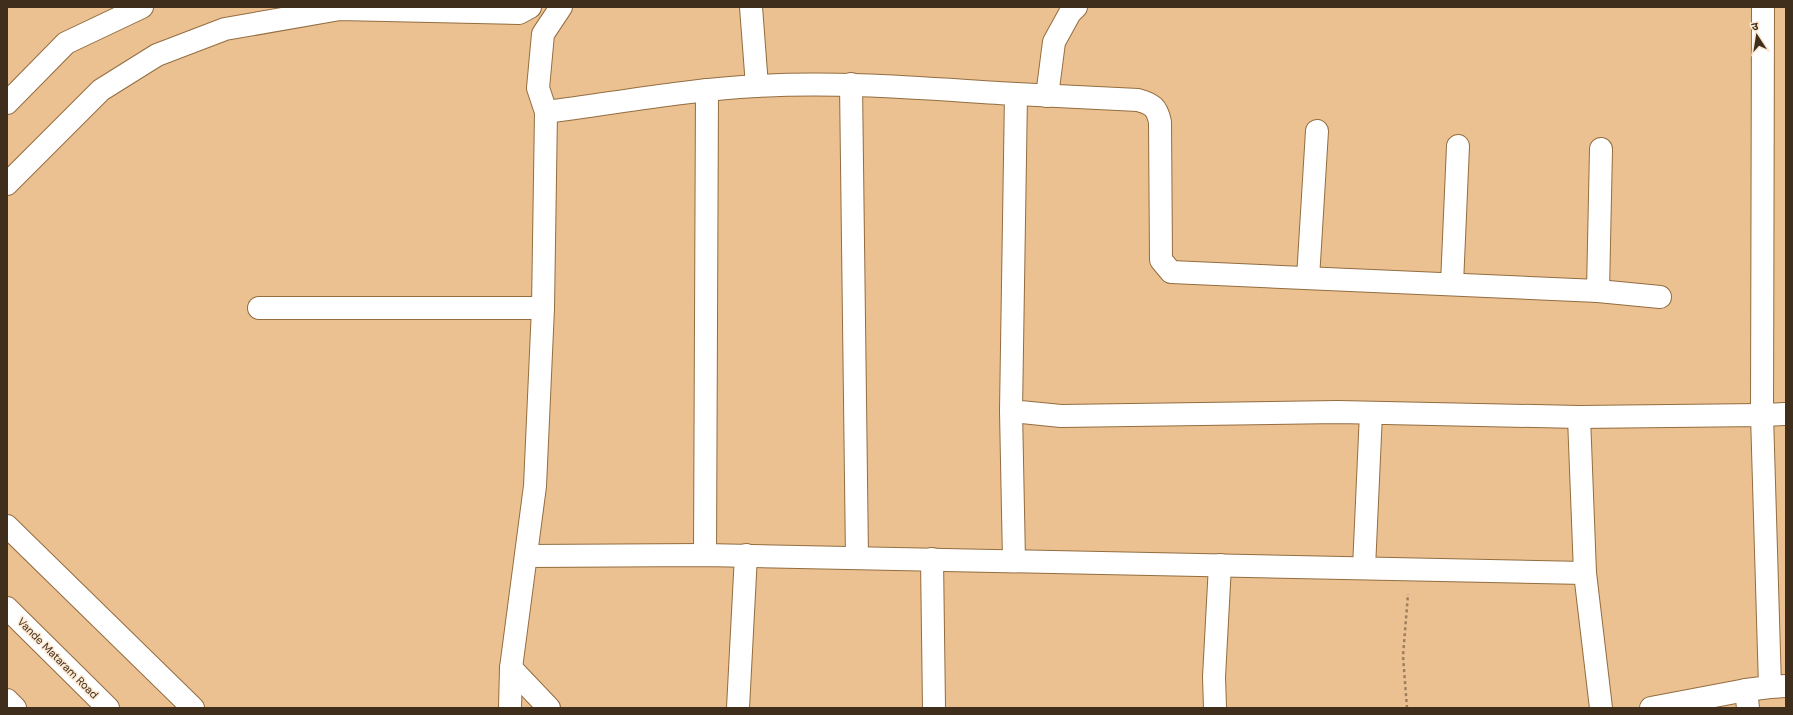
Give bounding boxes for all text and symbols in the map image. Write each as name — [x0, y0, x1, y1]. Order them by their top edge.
north arrow — [1737, 16, 1777, 56]
text: उ — [1750, 19, 1760, 34]
street label: Vande Mataram Road — [15, 615, 102, 702]

